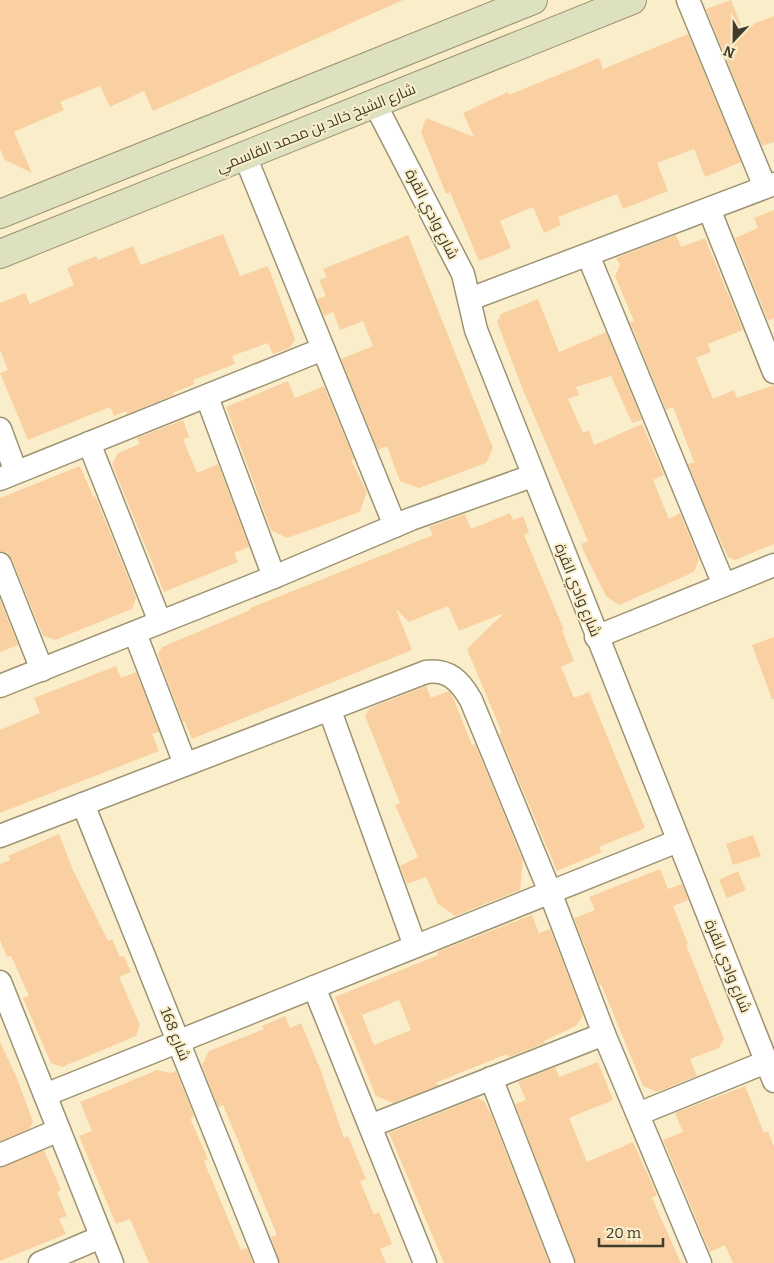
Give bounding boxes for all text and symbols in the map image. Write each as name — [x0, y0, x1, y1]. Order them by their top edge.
north arrow — [709, 15, 759, 65]
text: N — [721, 42, 738, 61]
street label: شارع الشيخ خالد بن محمد القاسمي — [214, 80, 419, 179]
street label: شارع وادي القرة — [399, 166, 462, 264]
street label: شارع وادي القرة — [548, 541, 605, 640]
street label: شارع وادي القرة — [698, 917, 755, 1016]
street label: شارع 168 — [154, 1005, 194, 1064]
scale bar — [599, 1216, 663, 1248]
text: 20 m — [606, 1224, 642, 1242]

